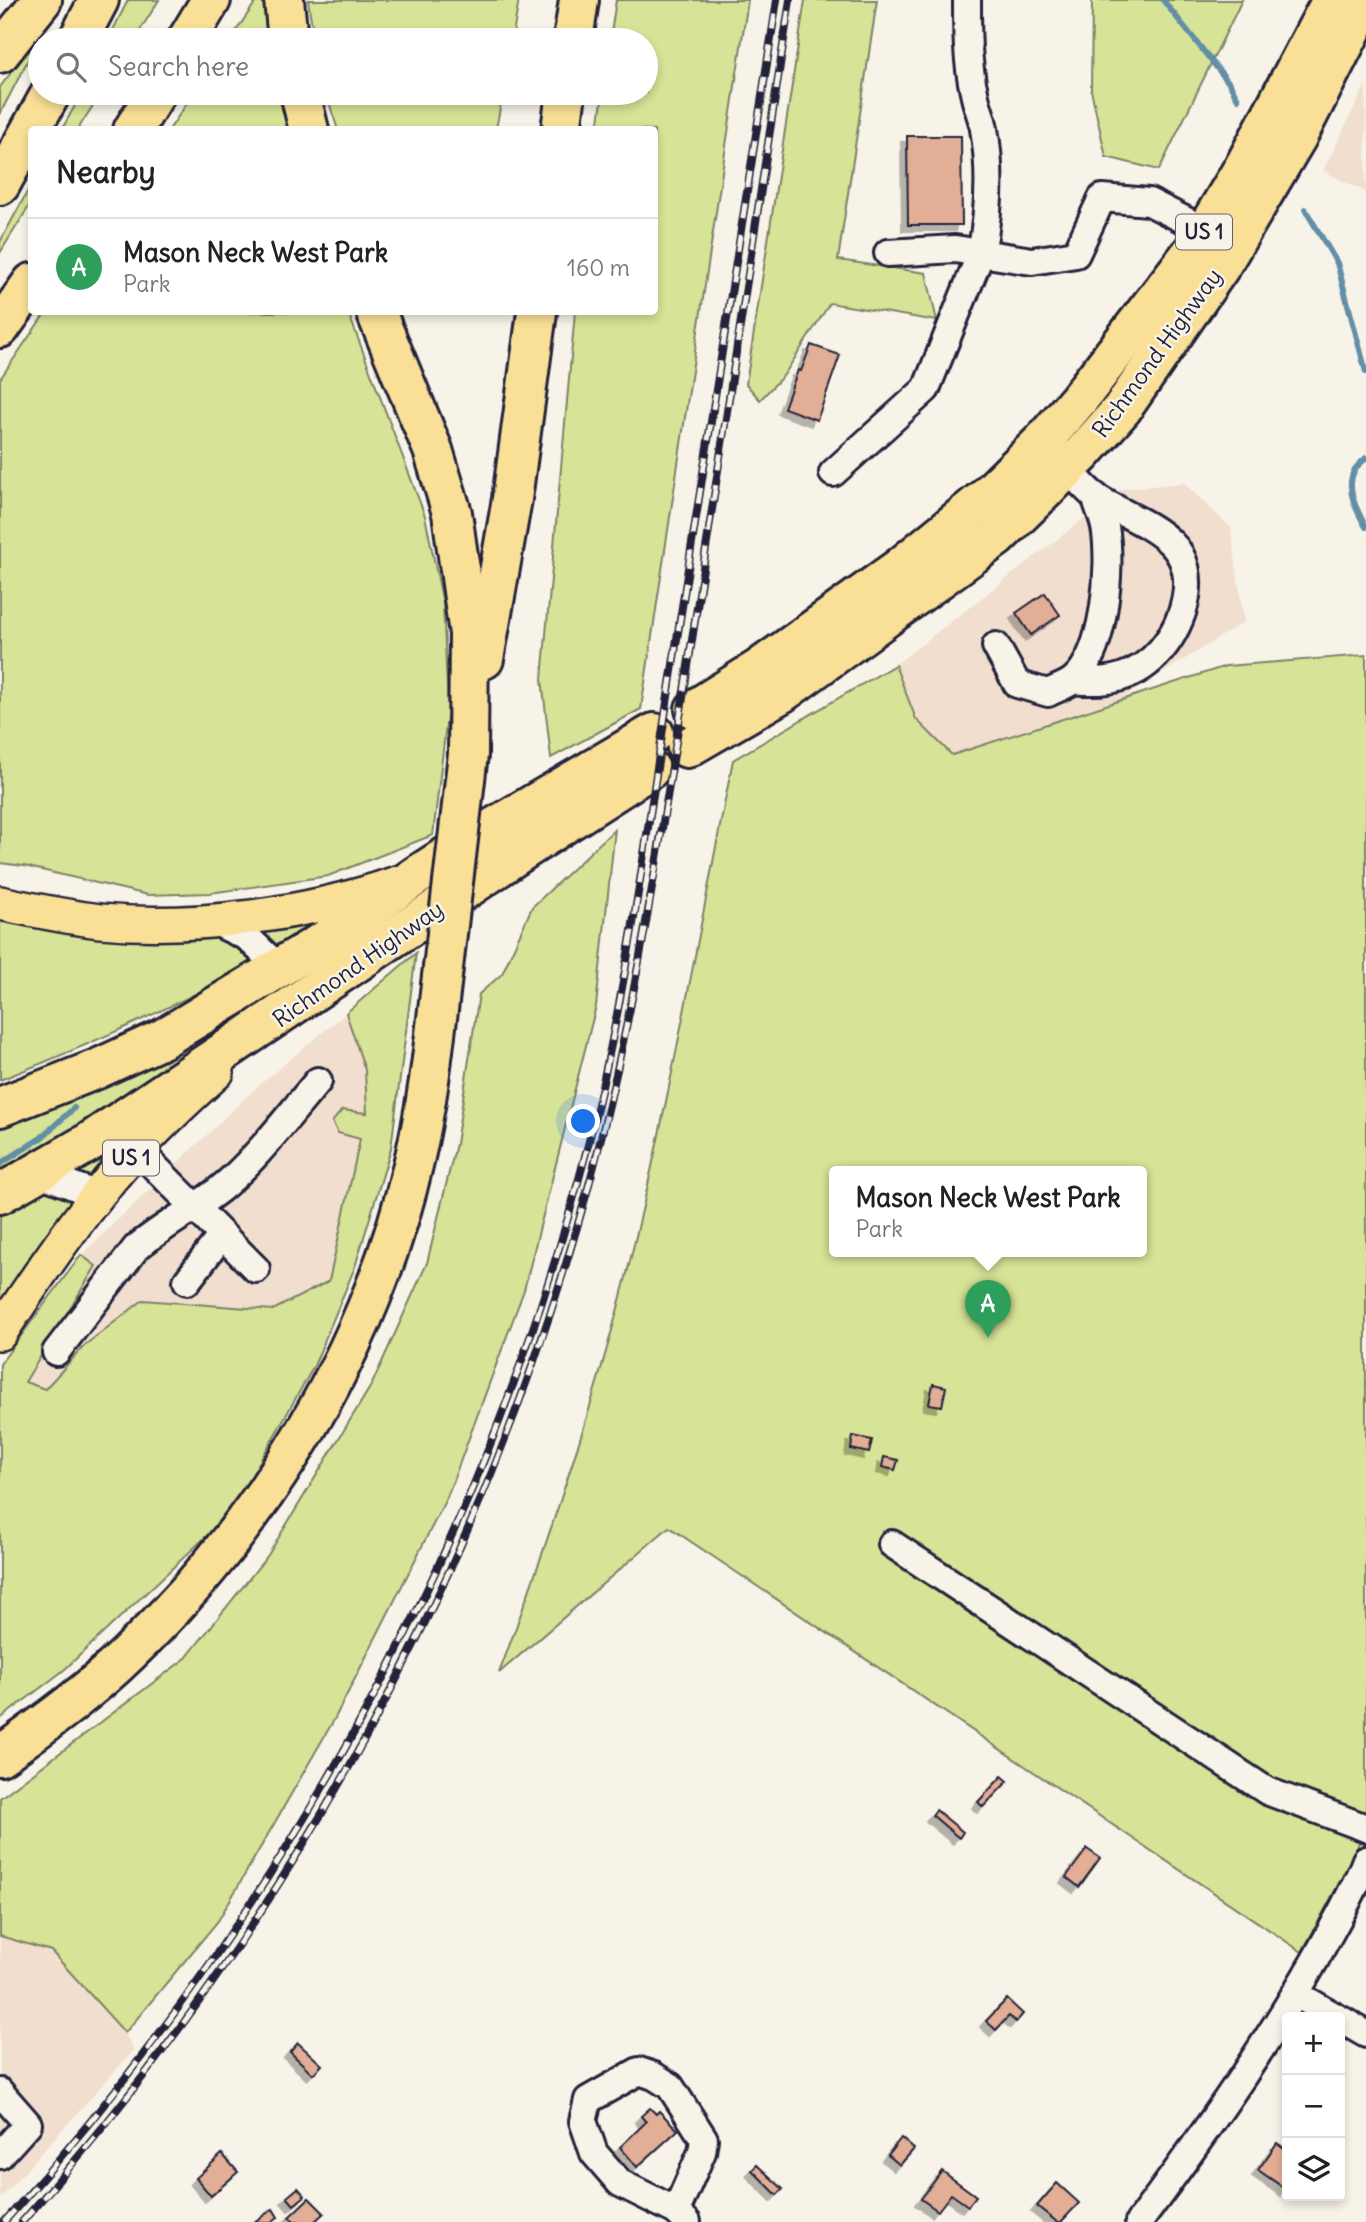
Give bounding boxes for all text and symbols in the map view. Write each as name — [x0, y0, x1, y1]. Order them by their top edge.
search box — [28, 28, 658, 105]
icon: search — [52, 48, 90, 86]
text: Search here — [108, 50, 249, 83]
text: Nearby — [56, 153, 156, 191]
road number: US 1 — [1176, 215, 1232, 250]
text: Mason Neck West Park — [123, 236, 388, 269]
text: A — [72, 253, 86, 282]
text: 160 m — [567, 253, 630, 282]
street label: Richmond Highway — [1086, 262, 1228, 443]
text: Park — [123, 269, 171, 298]
street label: Richmond Highway — [267, 894, 449, 1033]
your location — [566, 1104, 600, 1138]
road number: US 1 — [103, 1140, 159, 1176]
popup — [829, 1166, 1147, 1257]
text: Mason Neck West Park — [855, 1181, 1121, 1214]
text: Park — [855, 1214, 903, 1243]
pin: A — [965, 1280, 1011, 1338]
map controls — [1282, 2012, 1345, 2201]
button: + — [1282, 2012, 1345, 2075]
button: − — [1282, 2075, 1345, 2138]
button: layers — [1282, 2138, 1345, 2201]

